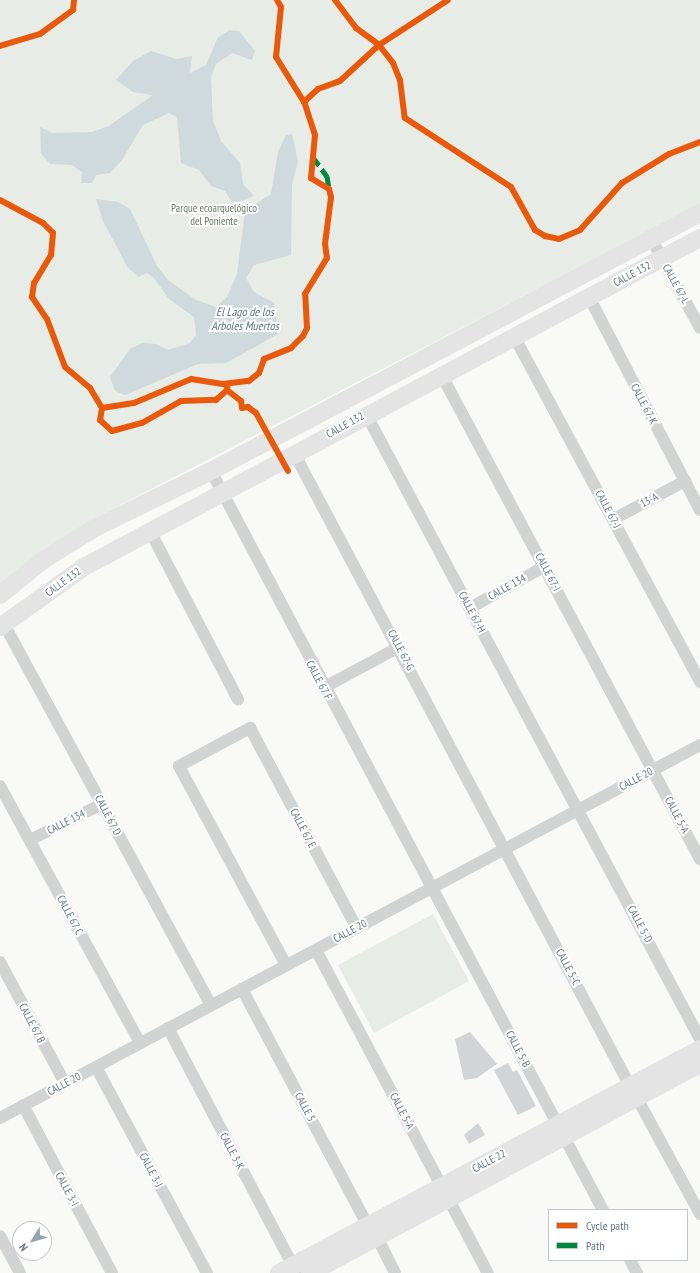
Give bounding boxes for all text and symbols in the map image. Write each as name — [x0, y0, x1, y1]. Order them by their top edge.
park label: Parque ecoarquelógico del Poniente — [171, 202, 257, 228]
street label: CALLE 132 — [611, 259, 653, 289]
street label: CALLE 67-L — [660, 262, 692, 306]
water label: El Lago de los Arboles Muertos — [211, 305, 279, 333]
street label: CALLE 67-K — [628, 381, 660, 427]
street label: CALLE 132 — [324, 409, 366, 441]
street label: CALLE 67-J — [592, 488, 624, 530]
street label: 13-A — [638, 490, 660, 510]
street label: CALLE 67-I — [532, 551, 564, 593]
street label: CALLE 132 — [43, 565, 83, 599]
street label: CALLE 134 — [486, 571, 528, 603]
street label: CALLE 67-H — [456, 589, 488, 635]
street label: CALLE 67-G — [385, 627, 417, 673]
street label: CALLE 67 F — [303, 658, 335, 702]
street label: CALLE 20 — [617, 765, 655, 793]
street label: CALLE 67 D — [92, 792, 124, 838]
street label: CALLE 5-A — [662, 794, 692, 836]
street label: CALLE 67 E — [287, 806, 319, 850]
street label: CALLE 134 — [45, 807, 87, 837]
street label: CALLE 67 C — [54, 893, 86, 937]
street label: CALLE 5-D — [625, 903, 655, 945]
street label: CALLE 20 — [331, 917, 369, 945]
street label: CALLE 5-C — [553, 947, 583, 987]
street label: CALLE 67 B — [16, 1001, 48, 1045]
street label: CALLE 5-B — [503, 1028, 533, 1070]
street label: CALLE 20 — [45, 1070, 83, 1098]
street label: CALLE 5 — [292, 1090, 318, 1124]
street label: CALLE 5-A — [387, 1090, 417, 1132]
street label: CALLE 3-K — [217, 1130, 247, 1172]
street label: CALLE 22 — [470, 1147, 508, 1175]
street label: CALLE 3-J — [136, 1151, 166, 1189]
street label: CALLE 3-I — [53, 1170, 81, 1208]
legend — [548, 1209, 688, 1261]
text: Cycle path — [586, 1218, 629, 1233]
north arrow — [12, 1221, 52, 1261]
text: Path — [586, 1238, 604, 1253]
text: N — [16, 1241, 31, 1254]

